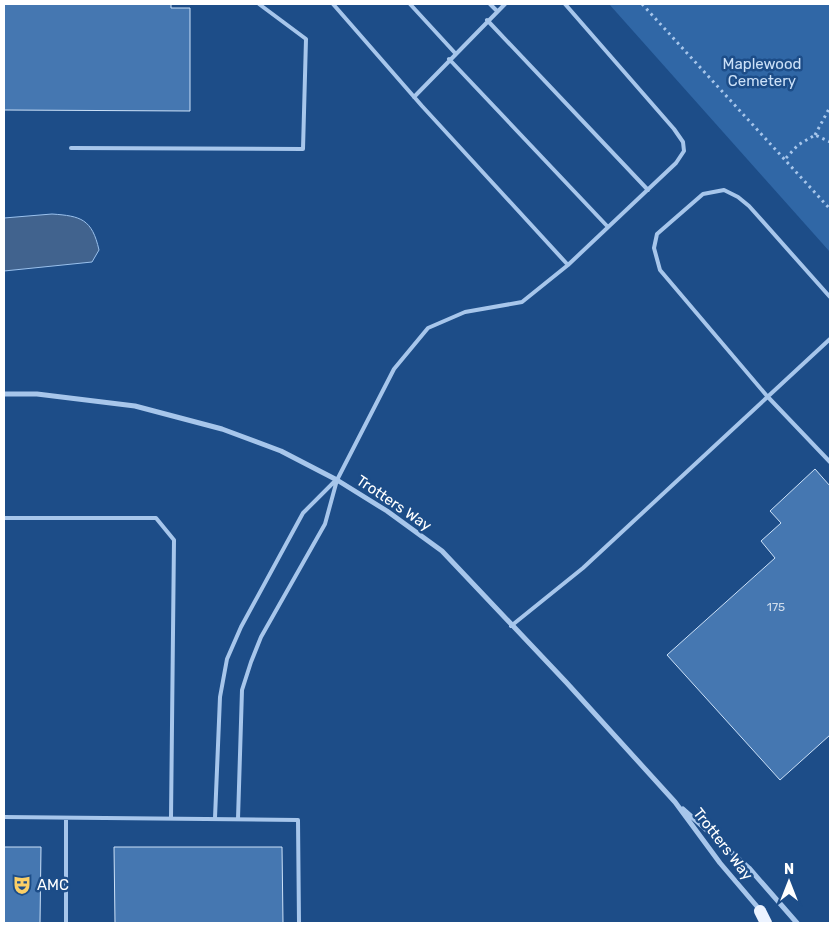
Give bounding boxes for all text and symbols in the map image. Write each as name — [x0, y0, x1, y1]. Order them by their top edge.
park label: Maplewood Cemetery — [723, 55, 801, 90]
street label: Trotters Way — [353, 471, 435, 535]
house number: 175 — [767, 600, 785, 614]
street label: Trotters Way — [689, 804, 757, 884]
north arrow — [764, 857, 814, 907]
text: N — [784, 861, 794, 878]
theatre icon: AMC — [11, 874, 33, 896]
place label: AMC — [37, 876, 69, 894]

